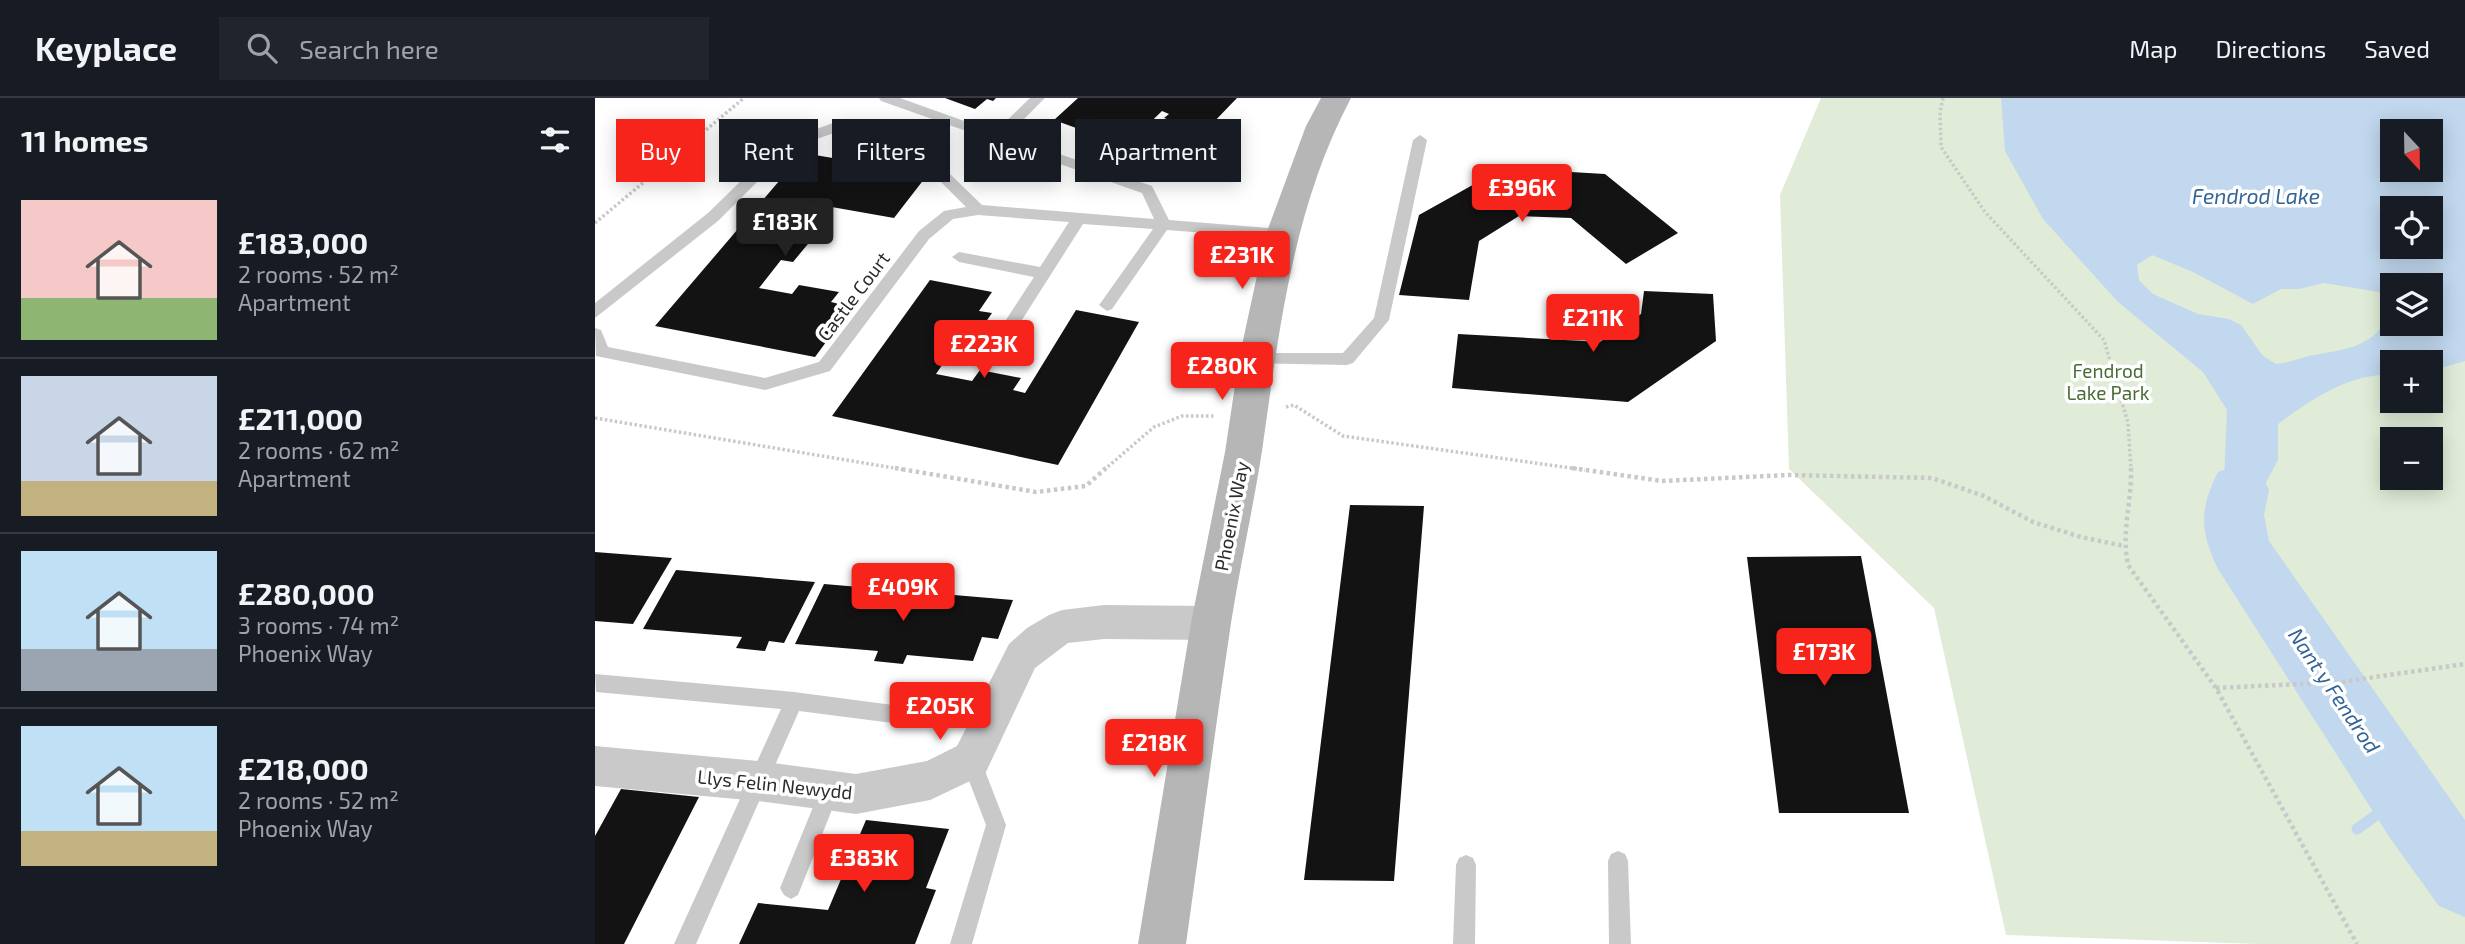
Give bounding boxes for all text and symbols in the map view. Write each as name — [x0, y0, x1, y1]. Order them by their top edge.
search box — [219, 17, 709, 80]
text: Keyplace — [35, 28, 177, 68]
icon: search — [243, 29, 281, 67]
text: Search here — [299, 33, 439, 64]
text: Map — [2129, 34, 2177, 63]
text: Directions — [2215, 34, 2326, 63]
text: Saved — [2364, 34, 2430, 63]
chip: Buy — [616, 119, 705, 182]
chip: Rent — [719, 119, 818, 182]
chip: Filters — [832, 119, 950, 182]
chip: New — [964, 119, 1061, 182]
chip: Apartment — [1075, 119, 1241, 182]
north arrow — [2380, 119, 2443, 182]
map controls — [2380, 119, 2443, 490]
icon: filters — [536, 121, 574, 159]
text: 11 homes — [21, 122, 148, 158]
pin: £396K — [1473, 164, 1571, 224]
text: £396K — [1488, 173, 1556, 201]
water label: Fendrod Lake — [2192, 183, 2320, 208]
button: locate — [2380, 196, 2443, 259]
pin: £183K — [736, 198, 834, 258]
text: £183K — [752, 207, 818, 235]
text: £183,000 — [238, 224, 368, 260]
icon: home — [77, 228, 161, 312]
pin: £231K — [1193, 232, 1291, 291]
text: £231K — [1210, 240, 1274, 268]
street label: Castle Court — [812, 247, 894, 345]
text: 2 rooms · 52 m² — [238, 260, 399, 288]
button: layers — [2380, 273, 2443, 336]
text: Apartment — [238, 288, 351, 316]
pin: £211K — [1544, 294, 1642, 354]
text: £211K — [1562, 303, 1624, 331]
pin: £223K — [935, 320, 1033, 380]
text: £223K — [950, 329, 1018, 357]
pin: £280K — [1173, 342, 1271, 402]
button: + — [2380, 350, 2443, 413]
text: £280K — [1187, 351, 1257, 379]
park label: Fendrod Lake Park — [2067, 359, 2150, 404]
text: £211,000 — [238, 400, 363, 436]
icon: home — [77, 404, 161, 488]
button: − — [2380, 427, 2443, 490]
text: 2 rooms · 62 m² — [238, 436, 400, 464]
street label: Phoenix Way — [1209, 459, 1253, 573]
text: Apartment — [238, 464, 351, 492]
pin: £409K — [854, 564, 952, 623]
text: £409K — [868, 572, 938, 600]
text: £280,000 — [238, 575, 375, 611]
icon: home — [77, 579, 161, 663]
text: 3 rooms · 74 m² — [238, 611, 399, 639]
water label: Nant y Fendrod — [2283, 623, 2386, 758]
pin: £173K — [1775, 628, 1873, 688]
text: £173K — [1792, 637, 1856, 665]
text: Phoenix Way — [238, 639, 373, 667]
pin: £205K — [891, 682, 989, 742]
text: £205K — [906, 691, 974, 719]
pin: £218K — [1105, 720, 1203, 779]
text: £218K — [1121, 728, 1187, 756]
text: £218,000 — [238, 750, 369, 786]
icon: home — [77, 754, 161, 838]
street label: Llys Felin Newydd — [696, 764, 854, 804]
text: 2 rooms · 52 m² — [238, 786, 399, 814]
text: Phoenix Way — [238, 814, 373, 842]
pin: £383K — [815, 834, 913, 894]
text: £383K — [830, 843, 898, 871]

